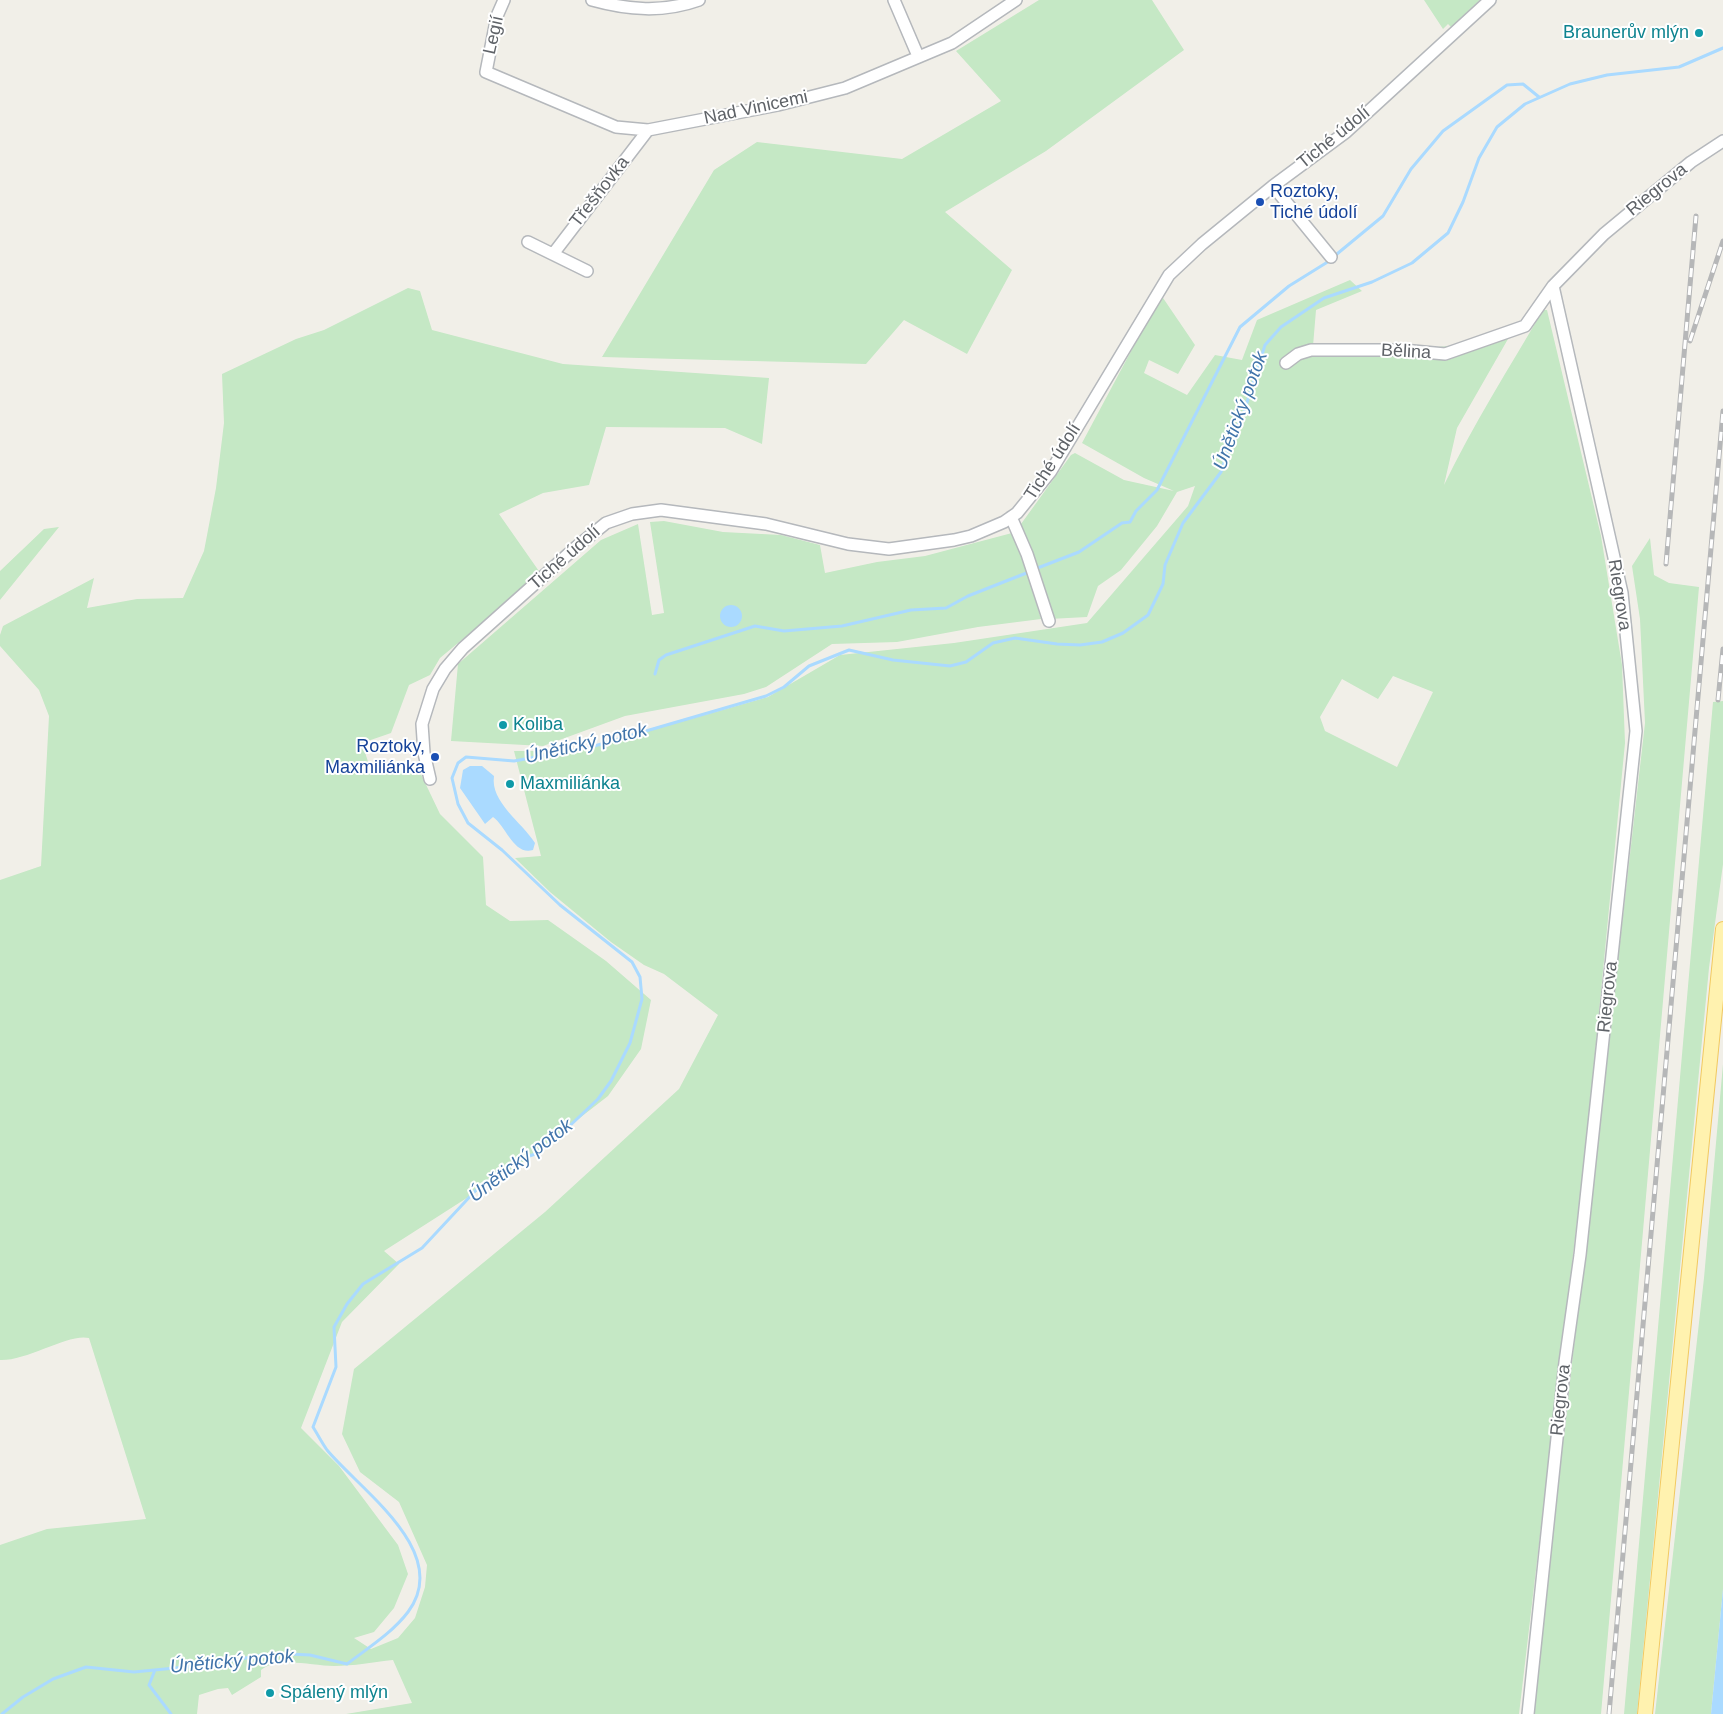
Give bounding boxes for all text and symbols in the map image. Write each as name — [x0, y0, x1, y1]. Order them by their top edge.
street label: Legií — [479, 14, 509, 56]
place label: Braunerův mlýn — [1563, 22, 1689, 44]
marker: Braunerův mlýn — [1693, 27, 1705, 39]
street label: Nad Vinicemi — [702, 86, 810, 130]
street label: Tiché údolí — [1293, 102, 1375, 174]
street label: Třešňovka — [566, 152, 634, 232]
street label: Riegrova — [1622, 159, 1692, 221]
place label: Roztoky, Tiché údolí — [1270, 181, 1357, 223]
marker: Roztoky, Tiché údolí — [1254, 196, 1266, 208]
street label: Bělina — [1380, 340, 1432, 364]
water label: Únětický potok — [1209, 349, 1273, 473]
street label: Tiché údolí — [1020, 419, 1086, 505]
street label: Tiché údolí — [525, 521, 605, 595]
street label: Riegrova — [1603, 558, 1635, 632]
place label: Koliba — [513, 714, 563, 736]
marker: Koliba — [497, 719, 509, 731]
water label: Únětický potok — [523, 719, 649, 769]
place label: Roztoky, Maxmiliánka — [325, 736, 425, 779]
marker: Roztoky, Maxmiliánka — [429, 751, 441, 763]
place label: Maxmiliánka — [520, 773, 620, 795]
marker: Maxmiliánka — [504, 778, 516, 790]
street label: Riegrova — [1593, 960, 1623, 1034]
water label: Únětický potok — [464, 1114, 578, 1208]
street label: Riegrova — [1546, 1363, 1576, 1437]
water label: Únětický potok — [169, 1645, 295, 1679]
place label: Spálený mlýn — [280, 1682, 388, 1704]
marker: Spálený mlýn — [264, 1687, 276, 1699]

